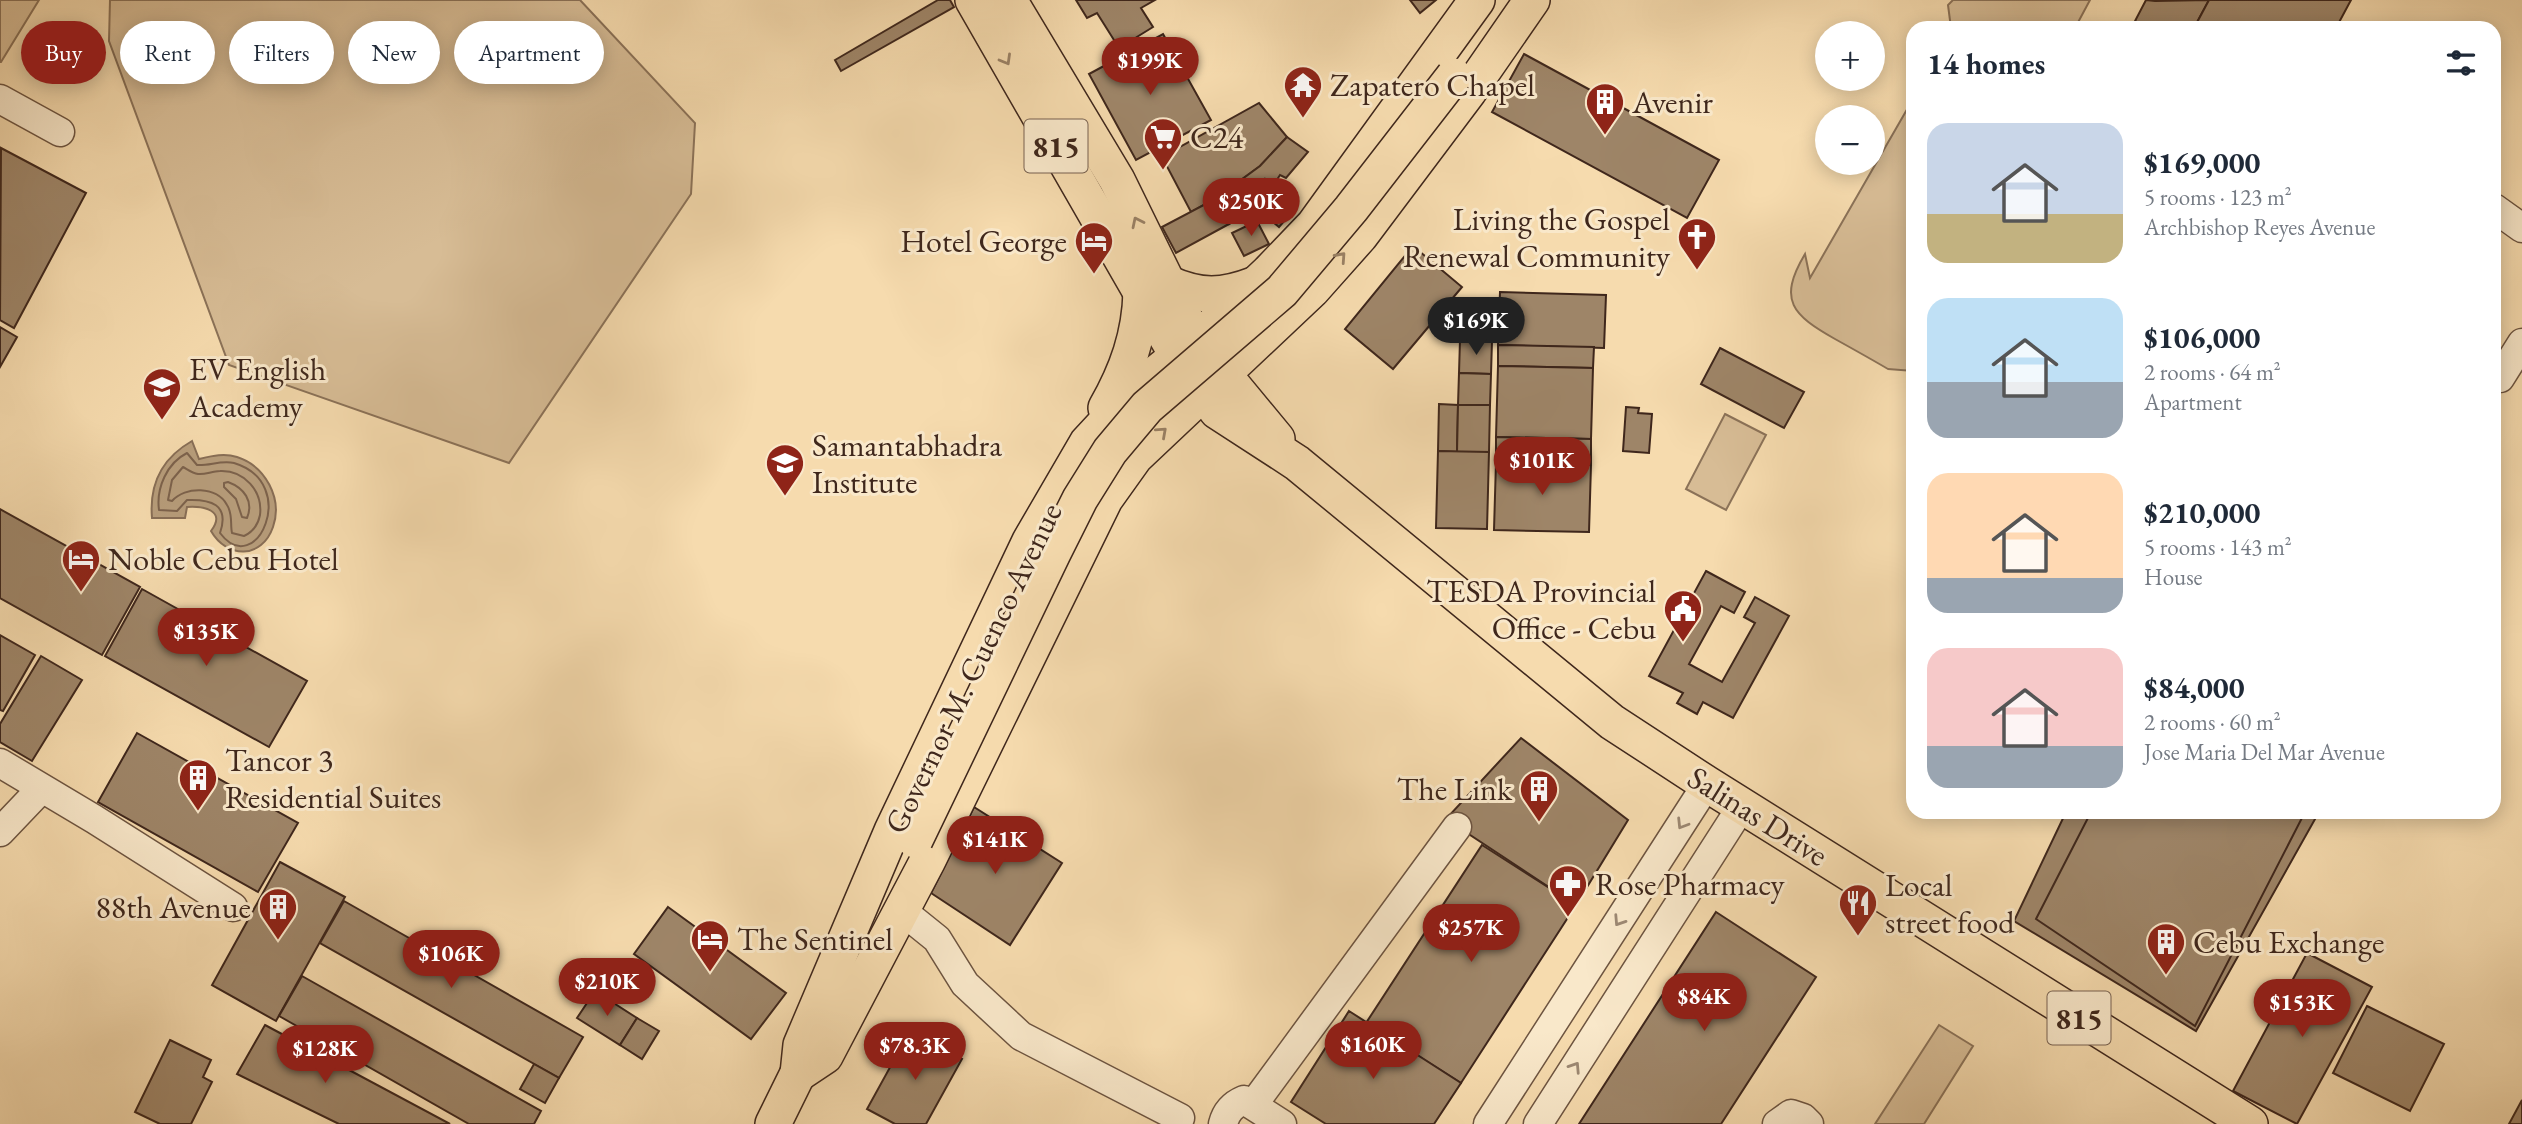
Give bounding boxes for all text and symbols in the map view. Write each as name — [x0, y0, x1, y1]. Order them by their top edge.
chip: Buy — [21, 21, 106, 84]
chip: Rent — [120, 21, 215, 84]
chip: Filters — [229, 21, 334, 84]
chip: New — [348, 21, 440, 84]
chip: Apartment — [454, 21, 604, 84]
map controls — [1815, 21, 1885, 175]
button: + — [1815, 21, 1885, 91]
pin: $199K — [1101, 38, 1199, 97]
text: 14 homes — [1927, 44, 2045, 83]
icon: filters — [2442, 44, 2480, 82]
text: $199K — [1118, 45, 1182, 75]
one-way arrow — [998, 52, 1011, 65]
temple icon: Zapatero Chapel — [1282, 64, 1324, 119]
place label: Zapatero Chapel — [1330, 64, 1535, 106]
building icon: Avenir — [1584, 81, 1626, 136]
place label: Avenir — [1631, 81, 1713, 123]
button: − — [1815, 105, 1885, 175]
supermarket icon: C24 — [1142, 116, 1184, 171]
place label: C24 — [1190, 116, 1244, 158]
road number: 815 — [1024, 120, 1088, 172]
text: $169,000 — [2144, 143, 2260, 182]
icon: home — [1983, 151, 2067, 235]
pin: $250K — [1202, 178, 1300, 238]
text: 5 rooms · 123 m² — [2144, 182, 2292, 212]
text: $250K — [1219, 186, 1283, 216]
place label: Living the Gospel Renewal Community — [1403, 198, 1671, 277]
text: Archbishop Reyes Avenue — [2144, 212, 2375, 242]
church icon: Living the Gospel Renewal Community — [1676, 216, 1718, 271]
one-way arrow — [1131, 217, 1145, 229]
place label: Hotel George — [900, 220, 1067, 262]
hotel icon: Hotel George — [1073, 220, 1115, 275]
one-way arrow — [1333, 253, 1345, 266]
pin: $169K — [1427, 298, 1525, 357]
text: $169K — [1444, 305, 1508, 335]
text: $106,000 — [2144, 318, 2260, 357]
icon: home — [1983, 326, 2067, 410]
place label: EV English Academy — [188, 348, 326, 427]
text: 2 rooms · 64 m² — [2144, 357, 2281, 387]
school or university icon: EV English Academy — [141, 366, 183, 421]
text: Apartment — [2144, 387, 2242, 417]
place label: Samantabhadra Institute — [812, 424, 1002, 503]
one-way arrow — [1154, 428, 1167, 440]
pin: $101K — [1493, 438, 1591, 497]
school or university icon: Samantabhadra Institute — [764, 442, 806, 497]
text: $101K — [1510, 445, 1574, 475]
text: $210,000 — [2144, 493, 2260, 532]
street label: Governor M. Cuenco Avenue — [875, 496, 1071, 840]
icon: home — [1983, 501, 2067, 585]
text: 5 rooms · 143 m² — [2144, 532, 2292, 562]
hotel icon: Noble Cebu Hotel — [60, 538, 102, 593]
place label: Noble Cebu Hotel — [108, 538, 339, 580]
text: House — [2144, 562, 2203, 592]
place label: TESDA Provincial Office - Cebu — [1426, 570, 1656, 649]
public building icon: TESDA Provincial Office - Cebu — [1662, 588, 1704, 643]
pin: $135K — [157, 608, 255, 668]
text: $135K — [174, 616, 238, 646]
text: $84,000 — [2144, 668, 2245, 707]
icon: home — [1983, 676, 2067, 760]
text: 2 rooms · 60 m² — [2144, 707, 2281, 737]
text: Jose Maria Del Mar Avenue — [2144, 737, 2385, 767]
place label: Tancor 3 Residential Suites — [225, 739, 441, 818]
street label: Salinas Drive — [1680, 756, 1836, 876]
building icon: Tancor 3 Residential Suites — [177, 757, 219, 812]
place label: The Link — [1397, 768, 1513, 810]
building icon: The Link — [1518, 768, 1560, 823]
pin: $141K — [946, 816, 1044, 876]
one-way arrow — [1677, 816, 1690, 829]
text: $141K — [963, 824, 1027, 854]
pharmacy icon: Rose Pharmacy — [1547, 863, 1589, 918]
place label: Rose Pharmacy — [1595, 863, 1786, 905]
place label: Local street food — [1885, 864, 2015, 943]
restaurant icon: Local street food — [1837, 882, 1879, 937]
place label: 88th Avenue — [96, 886, 251, 928]
building icon: 88th Avenue — [257, 886, 299, 941]
pin: $257K — [1422, 904, 1520, 964]
text: $257K — [1439, 912, 1503, 942]
one-way arrow — [1615, 913, 1628, 926]
hotel icon: The Sentinel — [689, 918, 731, 973]
place label: The Sentinel — [737, 918, 893, 960]
building icon: Cebu Exchange — [2145, 921, 2187, 976]
place label: Cebu Exchange — [2193, 921, 2385, 963]
pin: $106K — [402, 930, 500, 990]
text: $106K — [419, 938, 483, 968]
pin: $210K — [558, 958, 656, 1018]
text: $210K — [575, 966, 639, 996]
pin: $84K — [1663, 974, 1745, 1033]
pin: $153K — [2253, 979, 2351, 1039]
text: $84K — [1678, 981, 1730, 1011]
text: $153K — [2270, 987, 2334, 1017]
road number: 815 — [2048, 992, 2110, 1044]
pin: $160K — [1324, 1021, 1422, 1081]
pin: $78.3K — [858, 1023, 972, 1082]
pin: $128K — [276, 1026, 374, 1085]
text: $160K — [1341, 1029, 1405, 1059]
text: $78.3K — [880, 1030, 950, 1060]
text: $128K — [293, 1033, 357, 1063]
one-way arrow — [1567, 1061, 1580, 1074]

